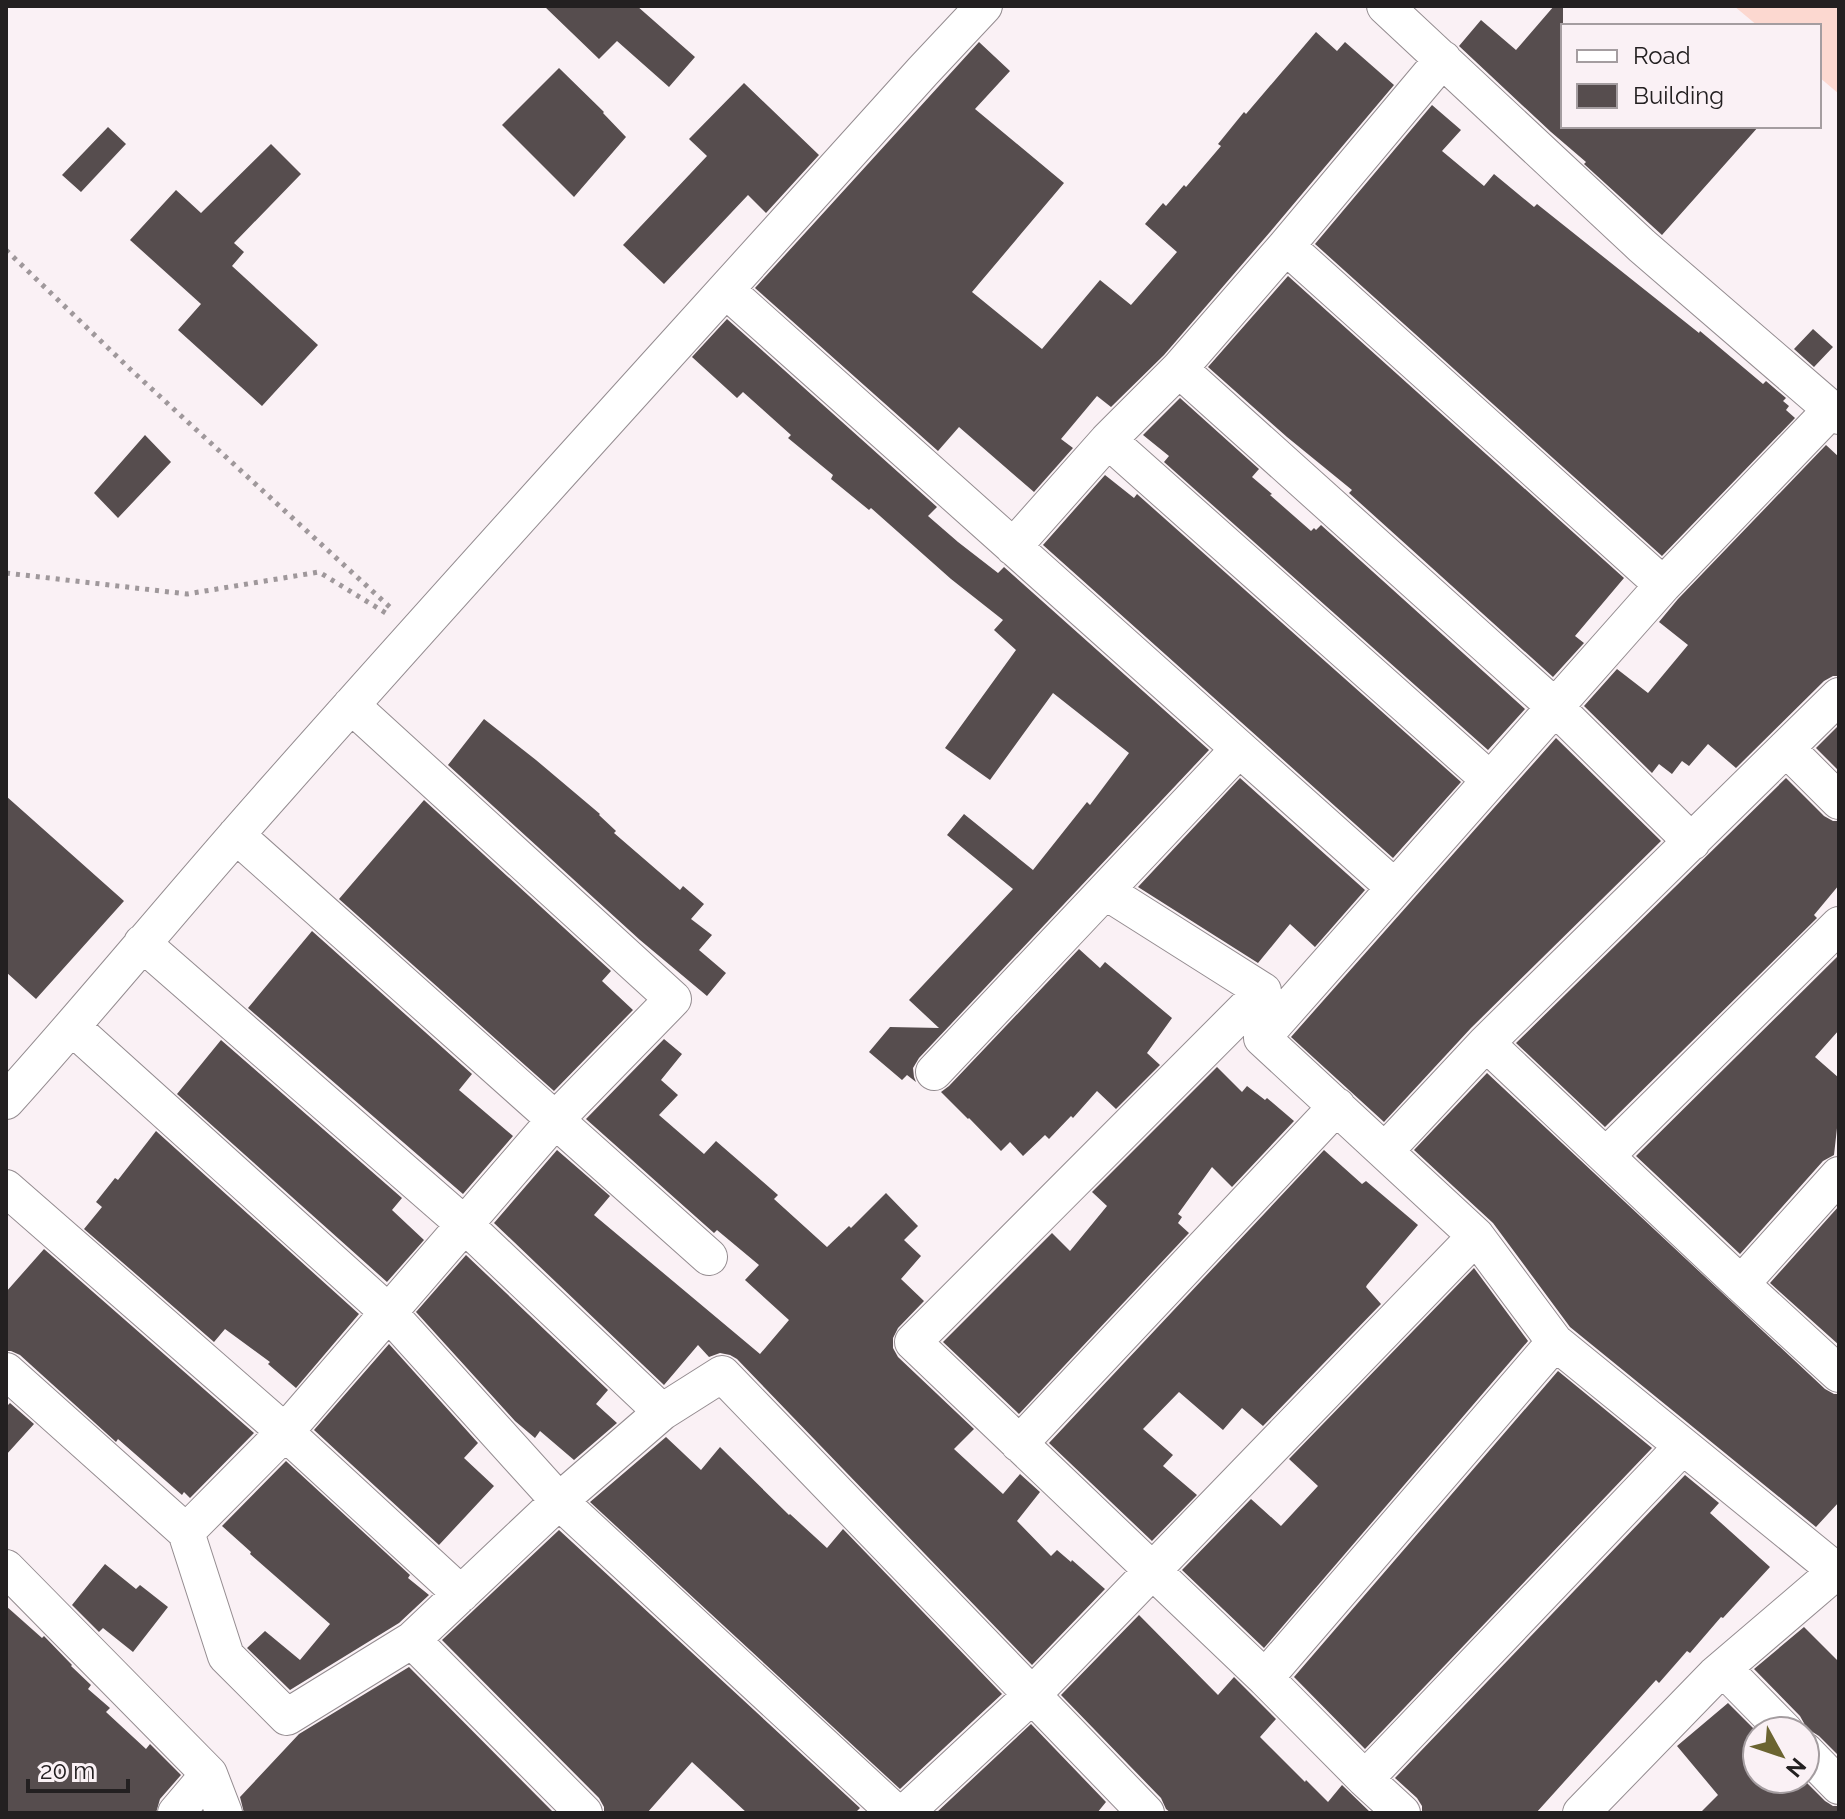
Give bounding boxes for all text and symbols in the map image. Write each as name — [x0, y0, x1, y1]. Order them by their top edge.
legend — [1561, 24, 1821, 128]
text: Road — [1633, 41, 1691, 70]
text: Building — [1633, 81, 1724, 110]
north arrow — [1741, 1715, 1821, 1795]
scale bar — [28, 1743, 128, 1793]
text: N — [1781, 1753, 1812, 1783]
text: 20 m — [40, 1756, 95, 1785]

